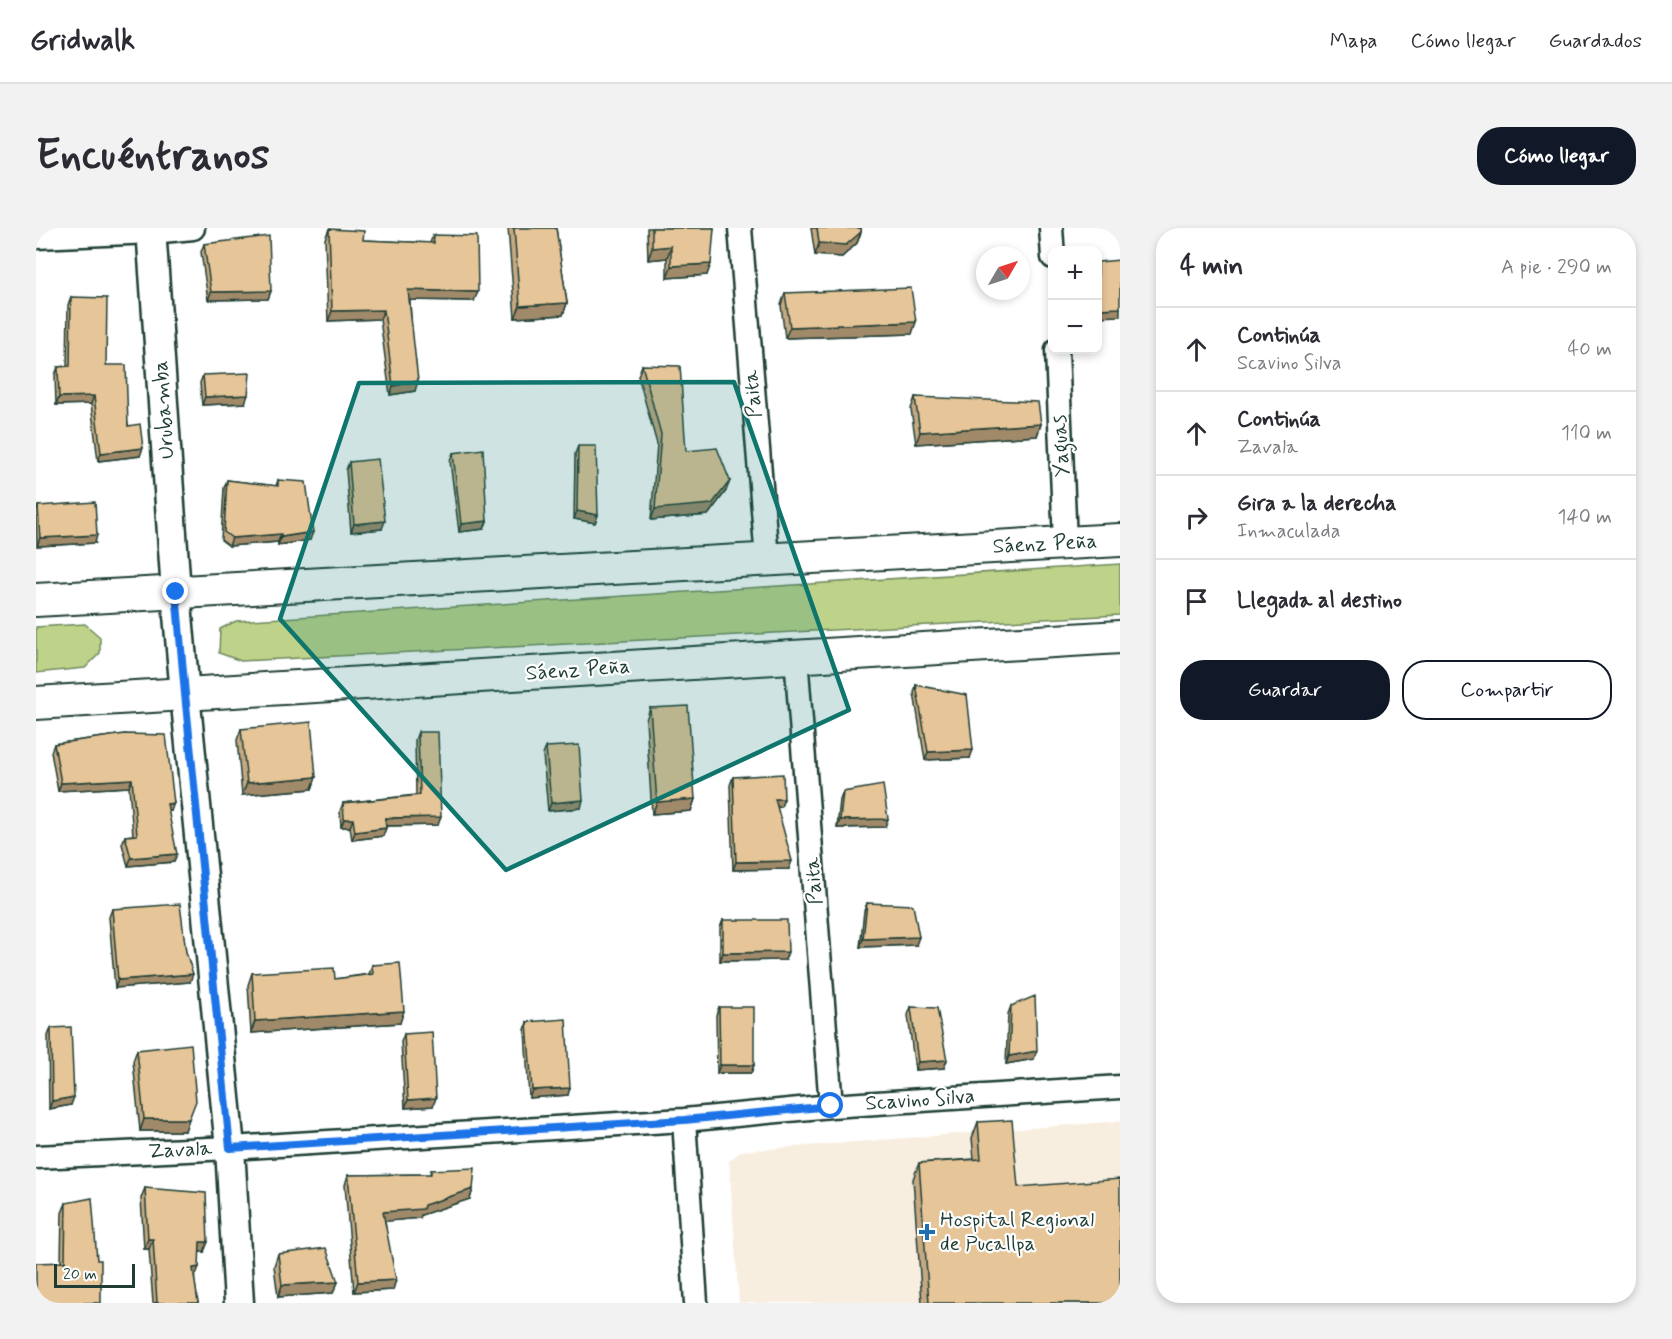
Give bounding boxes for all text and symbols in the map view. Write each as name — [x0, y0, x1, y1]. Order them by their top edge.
text: Gridwalk — [30, 23, 135, 60]
text: Mapa — [1330, 27, 1378, 55]
text: Cómo llegar — [1411, 27, 1516, 55]
text: Guardados — [1549, 27, 1642, 55]
button: Cómo llegar — [1477, 127, 1636, 185]
text: Encuéntranos — [36, 129, 269, 184]
north arrow — [976, 246, 1030, 300]
map controls — [1048, 246, 1102, 354]
button: + — [1048, 246, 1102, 300]
text: 4 min — [1180, 250, 1243, 284]
text: A pie · 290 m — [1501, 254, 1612, 281]
button: − — [1048, 300, 1102, 354]
text: Continúa — [1237, 322, 1321, 350]
icon: ahead — [1180, 333, 1213, 366]
text: 40 m — [1568, 336, 1612, 363]
text: Scavino Silva — [1237, 350, 1342, 377]
street label: Urubamba — [147, 360, 181, 460]
street label: Paita — [737, 369, 769, 419]
text: Continúa — [1237, 406, 1321, 434]
street label: Yaguas — [1045, 414, 1079, 478]
icon: ahead — [1180, 417, 1213, 450]
text: 110 m — [1561, 420, 1612, 447]
text: Zavala — [1237, 434, 1298, 461]
text: Gira a la derecha — [1237, 490, 1397, 518]
icon: right — [1180, 501, 1213, 534]
text: 140 m — [1558, 504, 1612, 531]
text: Inmaculada — [1237, 518, 1340, 545]
street label: Sáenz Peña — [992, 527, 1098, 561]
route end — [162, 578, 188, 604]
icon: arrive — [1180, 585, 1213, 618]
text: Llegada al destino — [1237, 587, 1402, 615]
street label: Sáenz Peña — [525, 652, 631, 688]
button: Guardar — [1180, 660, 1390, 720]
button: Compartir — [1402, 660, 1612, 720]
street label: Paita — [798, 856, 830, 906]
street label: Scavino Silva — [864, 1082, 976, 1118]
route start — [817, 1092, 843, 1118]
street label: Zavala — [147, 1134, 213, 1166]
place label: Hospital Regional de Pucallpa — [940, 1206, 1094, 1258]
marker: Hospital Regional de Pucallpa — [918, 1223, 936, 1241]
scale bar — [54, 1261, 135, 1288]
text: 20 m — [63, 1264, 97, 1285]

